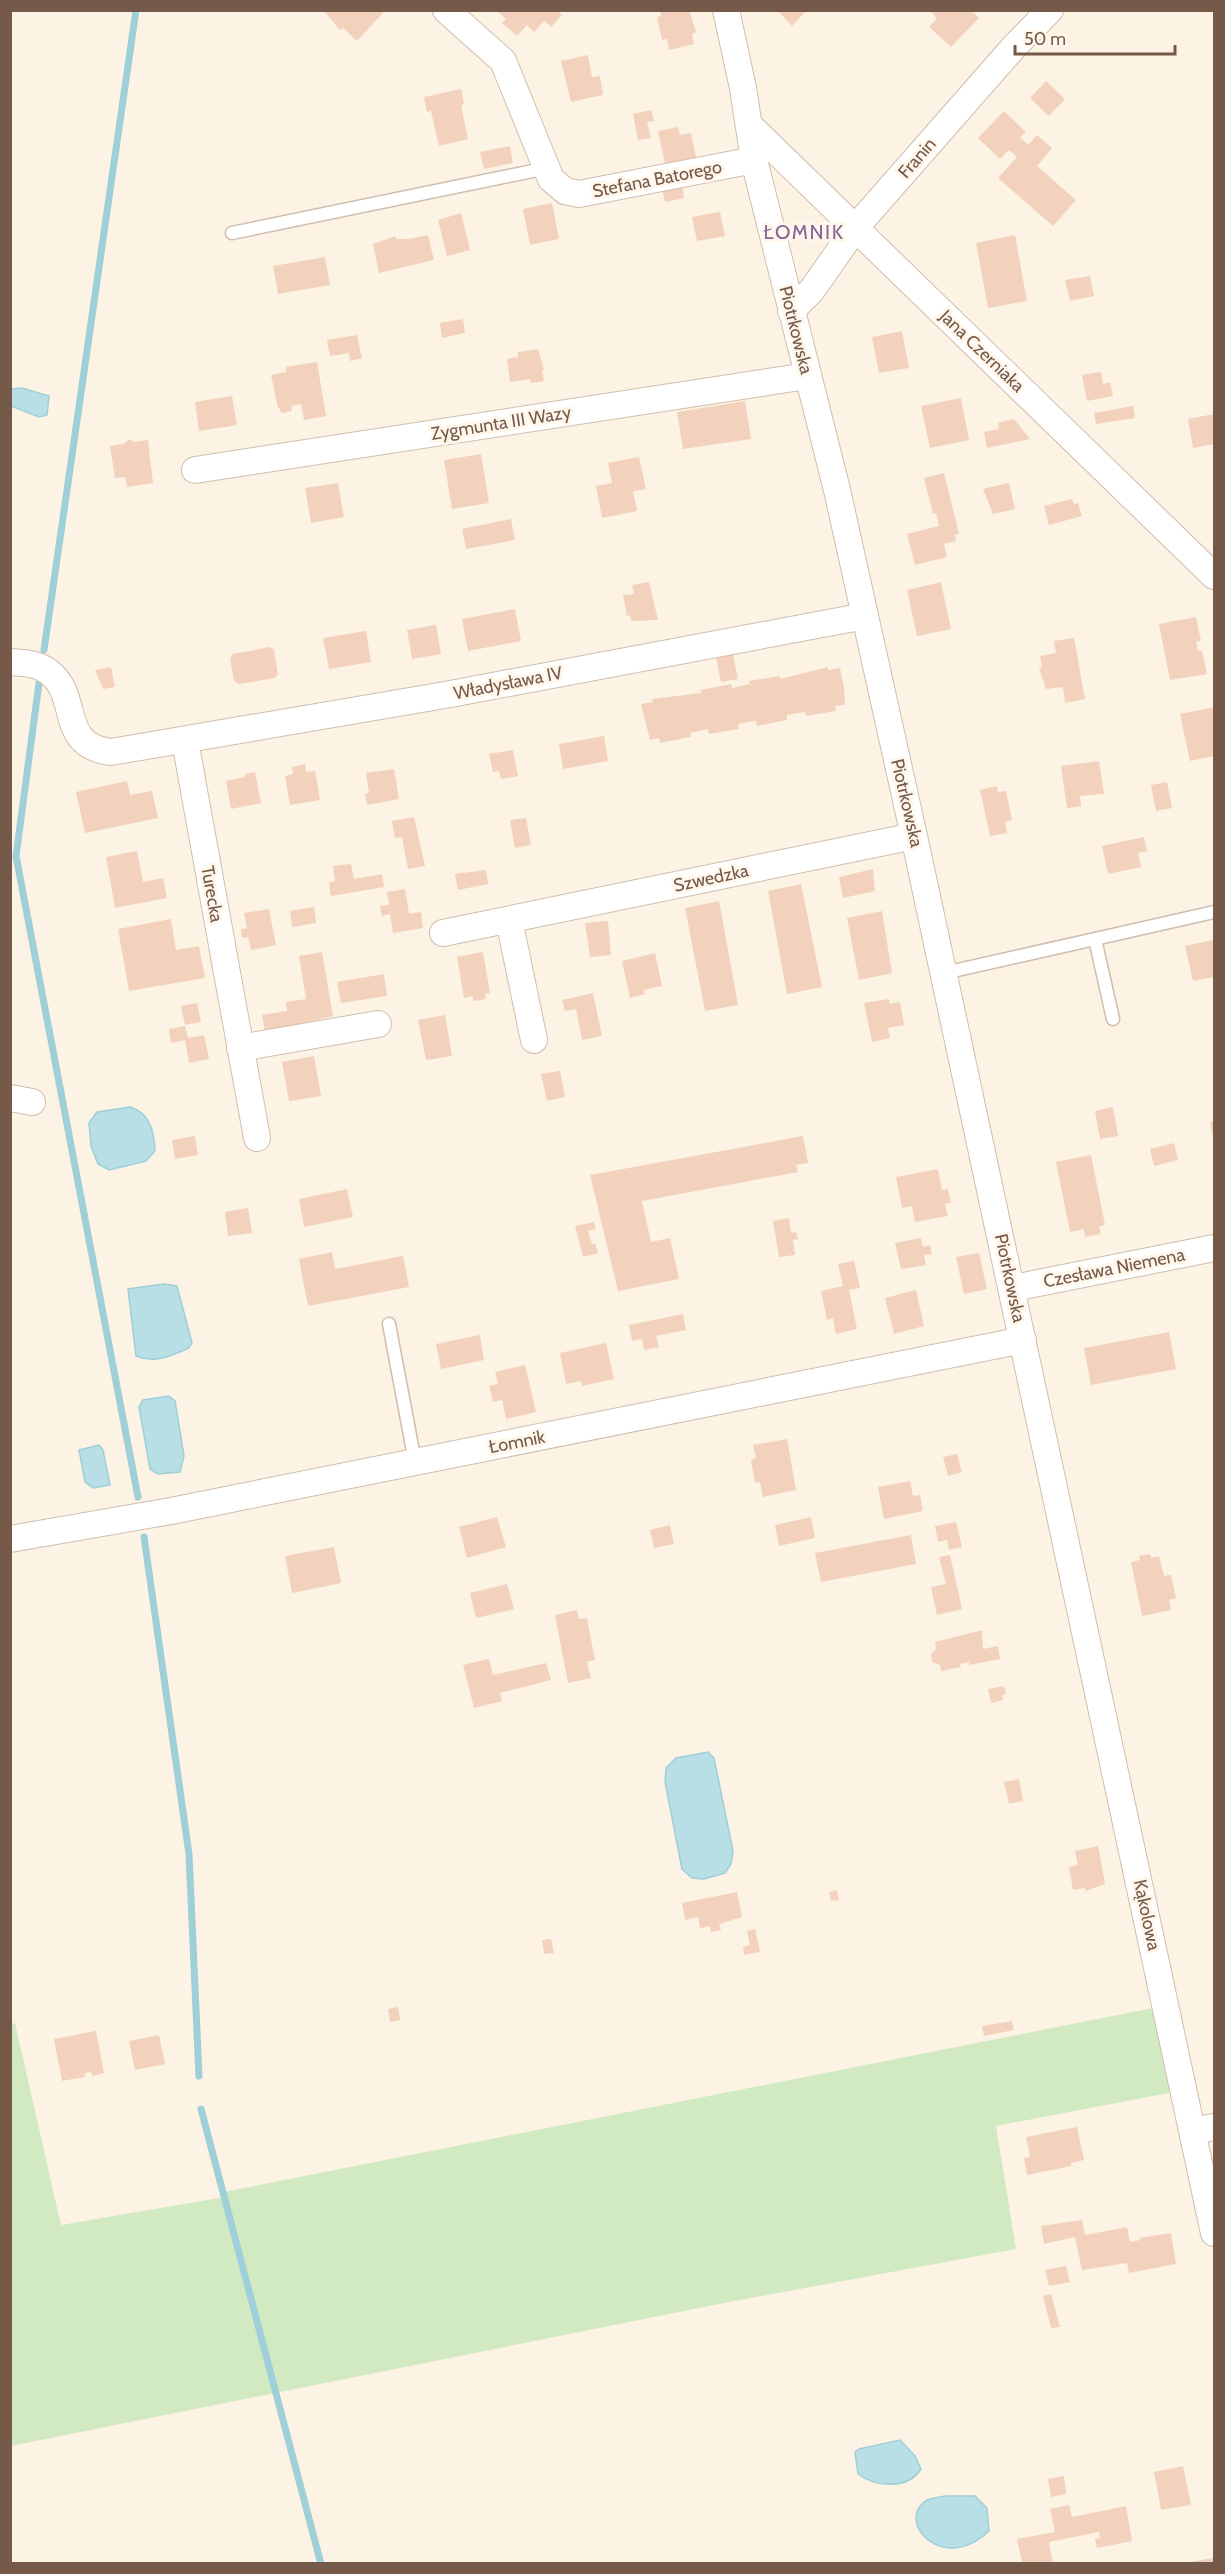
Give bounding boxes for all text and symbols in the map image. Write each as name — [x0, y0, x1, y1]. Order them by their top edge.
scale bar — [1015, 18, 1176, 56]
text: 50 m — [1024, 28, 1066, 50]
street label: Franin — [893, 133, 941, 183]
street label: Stefana Batorego — [590, 156, 724, 202]
district label: ŁOMNIK — [764, 220, 844, 244]
street label: Piotrkowska — [774, 284, 818, 377]
street label: Jana Czerniaka — [934, 304, 1029, 397]
street label: Zygmunta III Wazy — [429, 401, 573, 445]
street label: Władysława IV — [452, 662, 564, 704]
street label: Piotrkowska — [886, 757, 928, 850]
street label: Szwedzka — [672, 859, 751, 897]
street label: Turecka — [196, 864, 228, 924]
street label: Piotrkowska — [990, 1232, 1030, 1325]
street label: Czesława Niemena — [1041, 1243, 1187, 1292]
street label: Łomnik — [487, 1426, 548, 1458]
street label: Kąkolowa — [1129, 1878, 1165, 1953]

